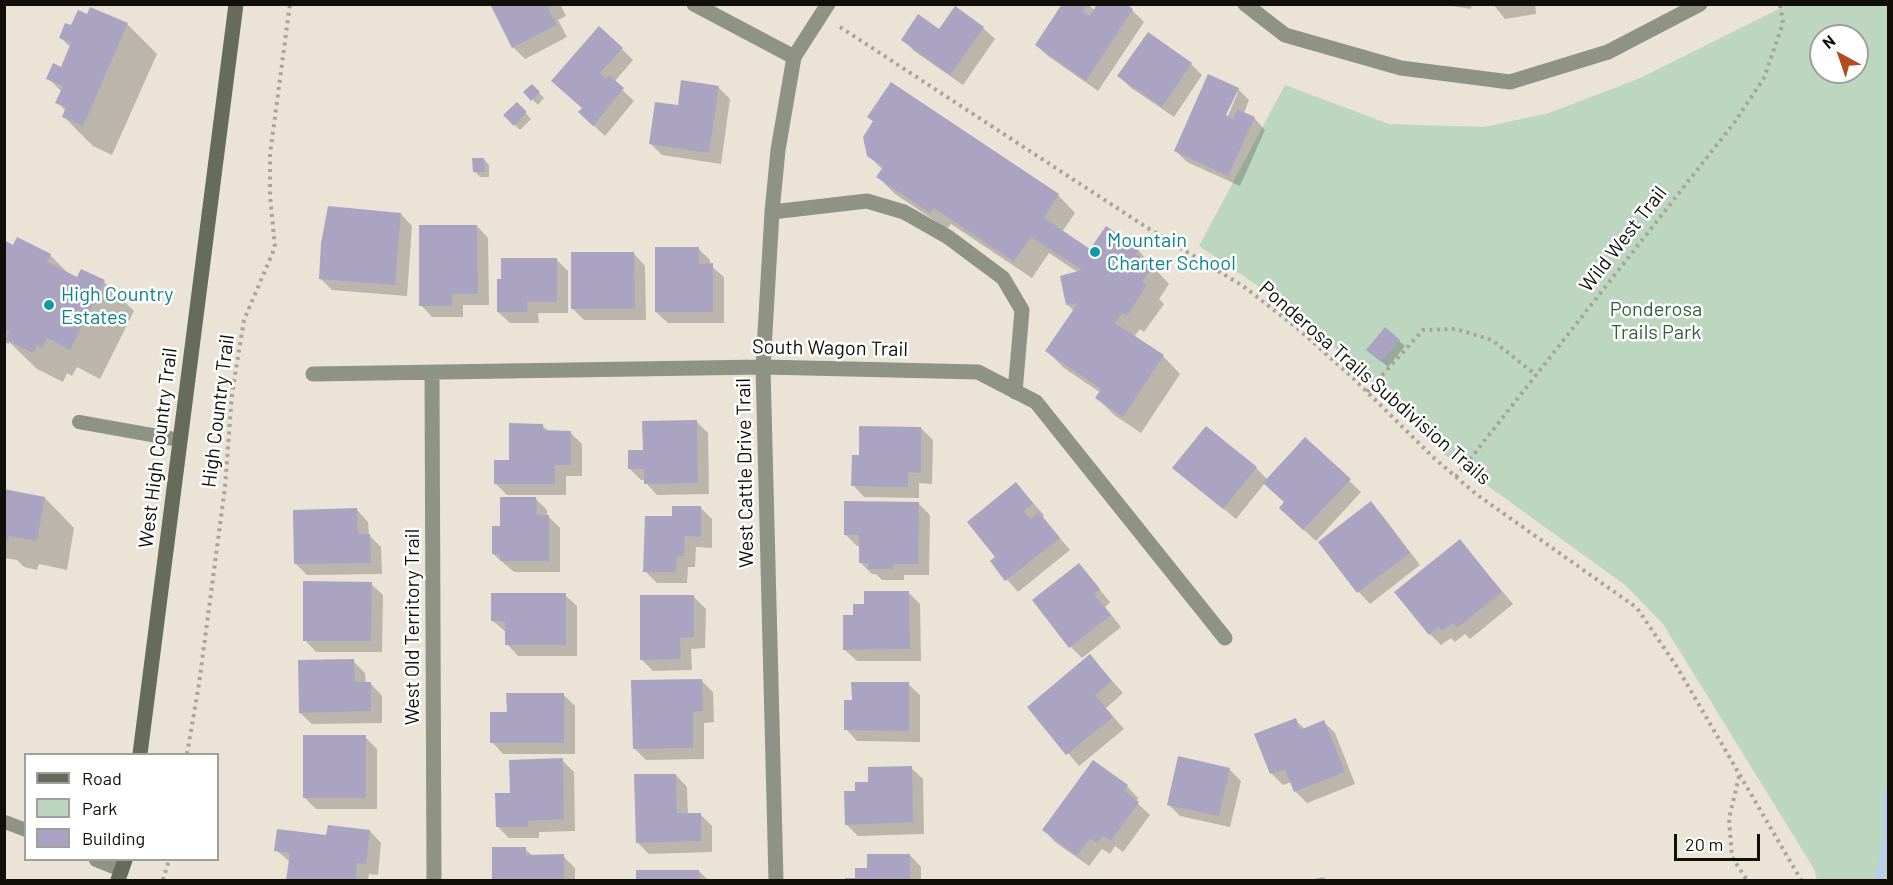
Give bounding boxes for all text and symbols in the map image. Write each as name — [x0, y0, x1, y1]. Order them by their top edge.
north arrow — [1809, 24, 1869, 84]
text: N — [1818, 31, 1839, 52]
street label: Wild West Trail — [1574, 181, 1672, 297]
place label: Mountain Charter School — [1107, 228, 1236, 275]
marker: Mountain Charter School — [1088, 245, 1102, 259]
street label: Ponderosa Trails Subdivision Trails — [1254, 276, 1496, 490]
place label: High Country Estates — [61, 282, 174, 329]
park label: Ponderosa Trails Park — [1610, 297, 1702, 344]
marker: High Country Estates — [42, 298, 56, 312]
street label: High Country Trail — [197, 333, 239, 489]
street label: South Wagon Trail — [752, 335, 908, 361]
street label: West High Country Trail — [134, 346, 182, 550]
street label: West Cattle Drive Trail — [731, 378, 759, 568]
street label: West Old Territory Trail — [400, 529, 424, 725]
legend — [24, 753, 219, 861]
text: Road — [82, 767, 122, 789]
text: Park — [82, 797, 117, 819]
scale bar — [1677, 822, 1762, 860]
text: Building — [82, 827, 145, 849]
text: 20 m — [1685, 833, 1723, 855]

